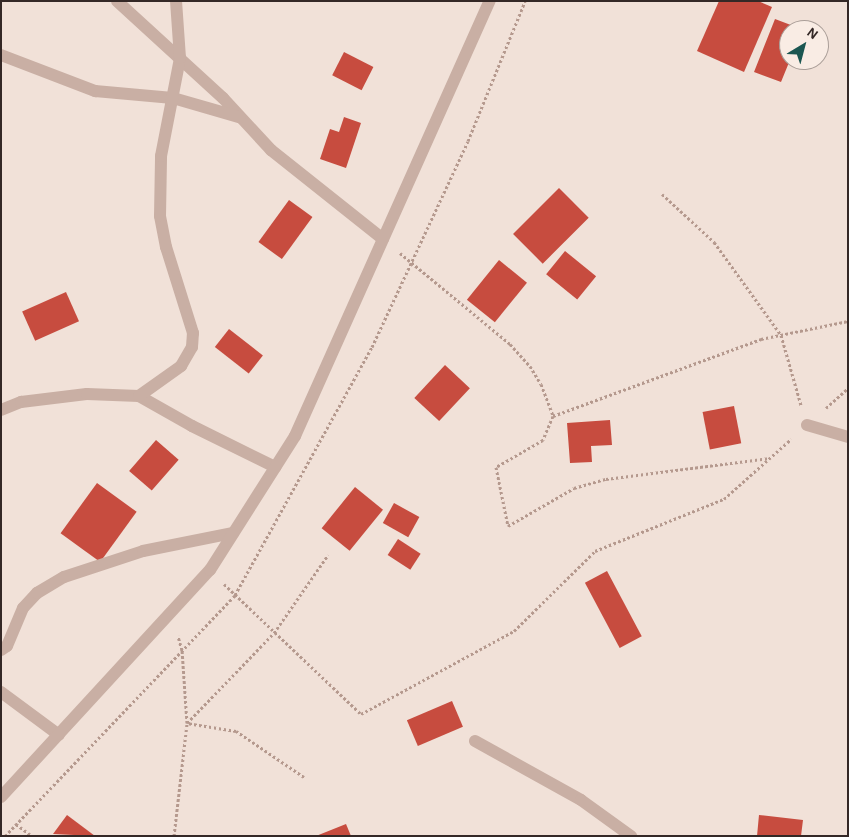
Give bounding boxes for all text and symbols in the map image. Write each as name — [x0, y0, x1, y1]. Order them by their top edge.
north arrow — [779, 20, 829, 70]
text: N — [804, 25, 821, 42]

